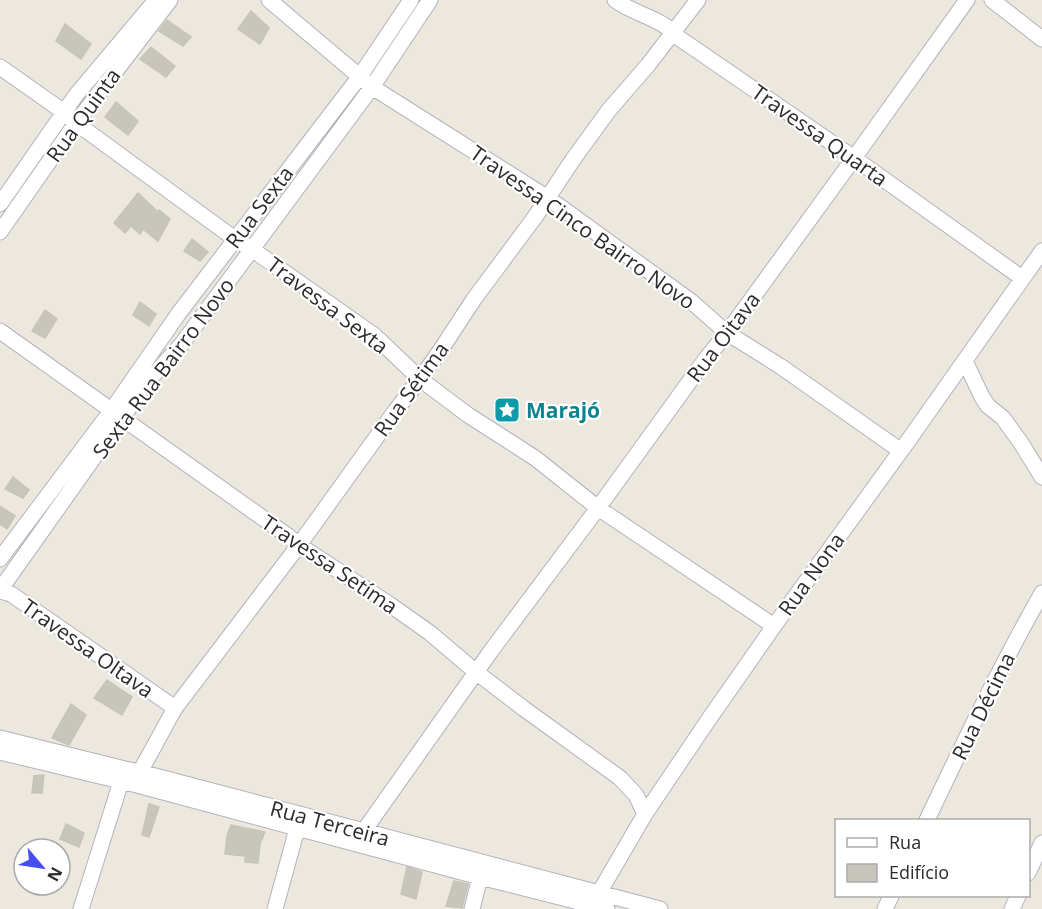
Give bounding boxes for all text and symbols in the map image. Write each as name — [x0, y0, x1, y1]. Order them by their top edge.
street label: Rua Quinta — [39, 62, 127, 168]
street label: Travessa Quarta — [746, 78, 894, 192]
street label: Travessa Cinco Bairro Novo — [465, 139, 701, 315]
street label: Rua Sexta — [219, 160, 299, 254]
street label: Travessa Sexta — [262, 250, 394, 360]
street label: Sexta Rua Bairro Novo — [86, 272, 240, 464]
street label: Rua Oitava — [680, 286, 766, 388]
street label: Rua Sétima — [367, 336, 455, 442]
place icon: Marajó — [492, 395, 522, 425]
place label: Marajó — [526, 396, 600, 424]
street label: Travessa Setíma — [256, 508, 404, 620]
street label: Rua Nona — [771, 527, 851, 621]
street label: Travessa OItava — [17, 592, 159, 704]
street label: Rua Décima — [945, 648, 1021, 764]
street label: Rua Terceira — [267, 794, 393, 852]
legend — [835, 819, 1030, 897]
text: Rua — [889, 830, 921, 854]
north arrow — [12, 837, 72, 897]
text: Edifício — [889, 860, 949, 884]
text: N — [42, 863, 68, 885]

